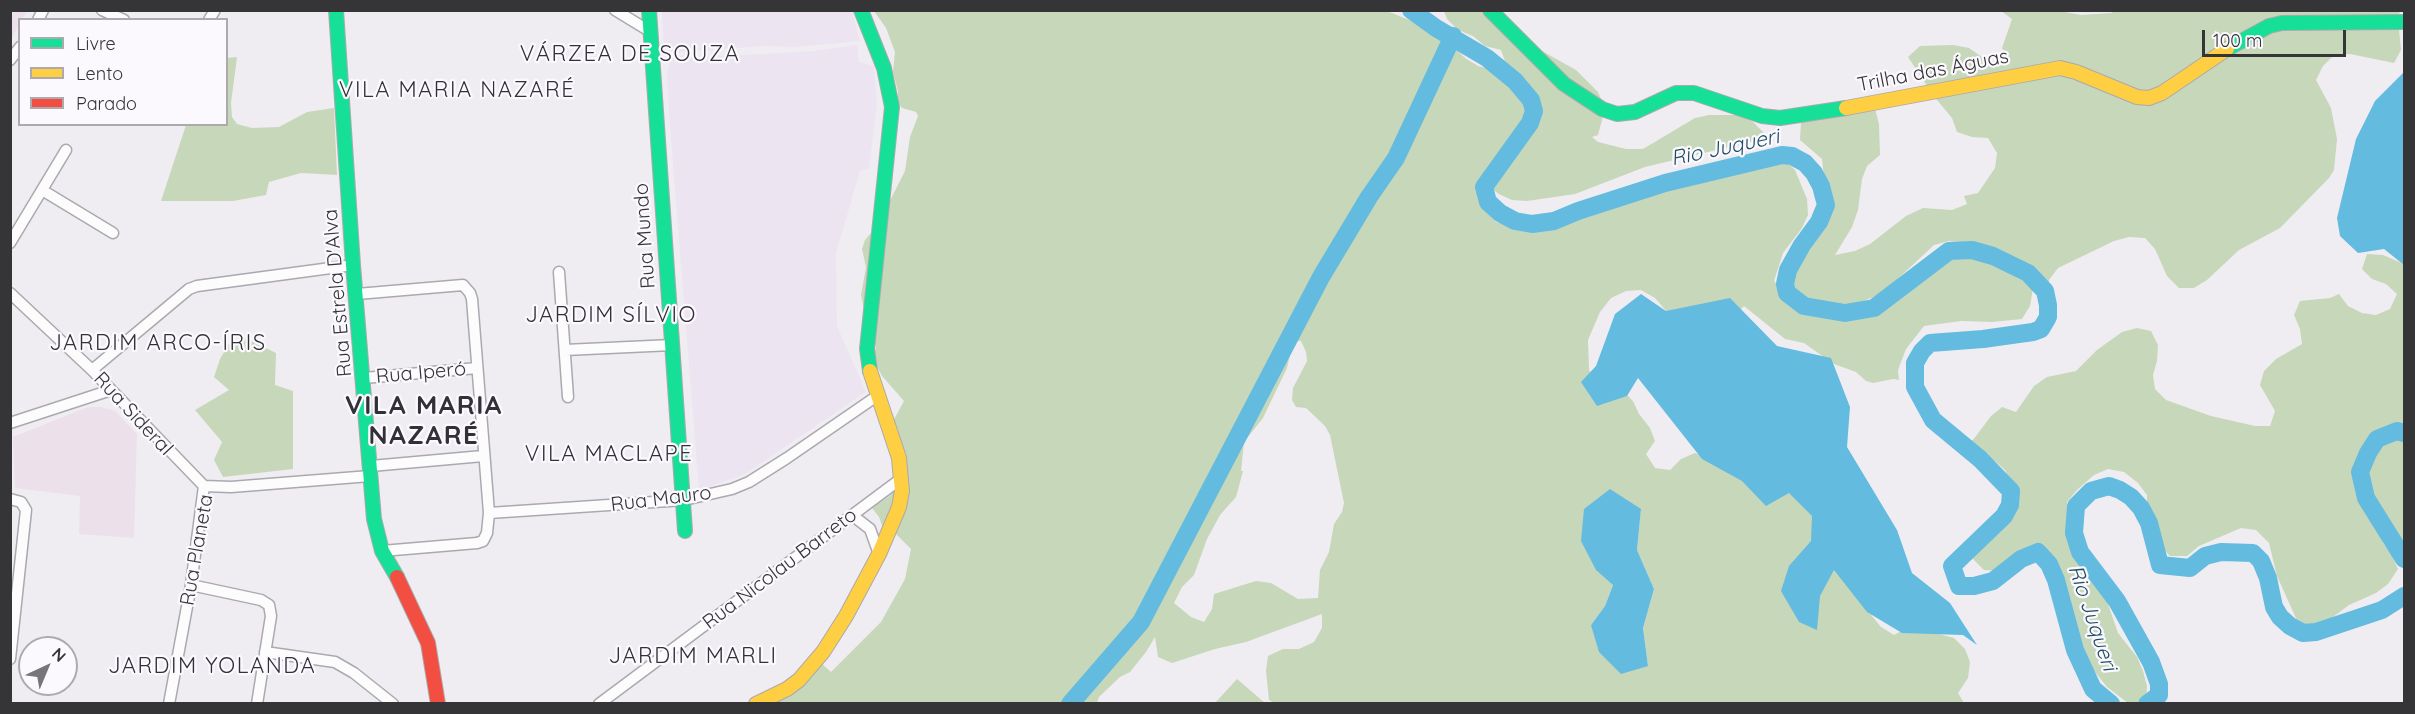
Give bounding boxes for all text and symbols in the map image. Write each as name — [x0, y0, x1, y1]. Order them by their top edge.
legend — [18, 18, 228, 126]
scale bar — [2205, 18, 2349, 56]
text: 100 m — [2213, 29, 2262, 52]
text: Livre — [76, 32, 116, 55]
district label: VÁRZEA DE SOUZA — [520, 41, 740, 67]
street label: Trilha das Águas — [1855, 45, 2011, 97]
text: Lento — [76, 62, 123, 85]
district label: VILA MARIA NAZARÉ — [339, 77, 575, 103]
text: Parado — [76, 92, 137, 115]
water label: Rio Juqueri — [1669, 124, 1781, 172]
street label: Rua Mundo — [629, 182, 661, 290]
street label: Rua Estrela D'Alva — [319, 208, 357, 378]
district label: JARDIM SÍLVIO — [525, 302, 697, 328]
district label: JARDIM ARCO-ÍRIS — [49, 330, 267, 356]
street label: Rua Iperó — [375, 357, 467, 389]
street label: Rua Sideral — [88, 367, 178, 461]
district label: VILA MARIA NAZARÉ — [345, 390, 503, 452]
district label: VILA MACLAPE — [525, 441, 693, 467]
street label: Rua Mauro — [609, 481, 713, 517]
street label: Rua Planeta — [175, 492, 219, 608]
street label: Rua Nicolau Barreto — [698, 503, 862, 635]
water label: Rio Juqueri — [2062, 562, 2122, 674]
north arrow — [18, 636, 78, 696]
text: N — [48, 643, 70, 666]
district label: JARDIM MARLI — [608, 643, 778, 669]
district label: JARDIM YOLANDA — [108, 653, 316, 679]

